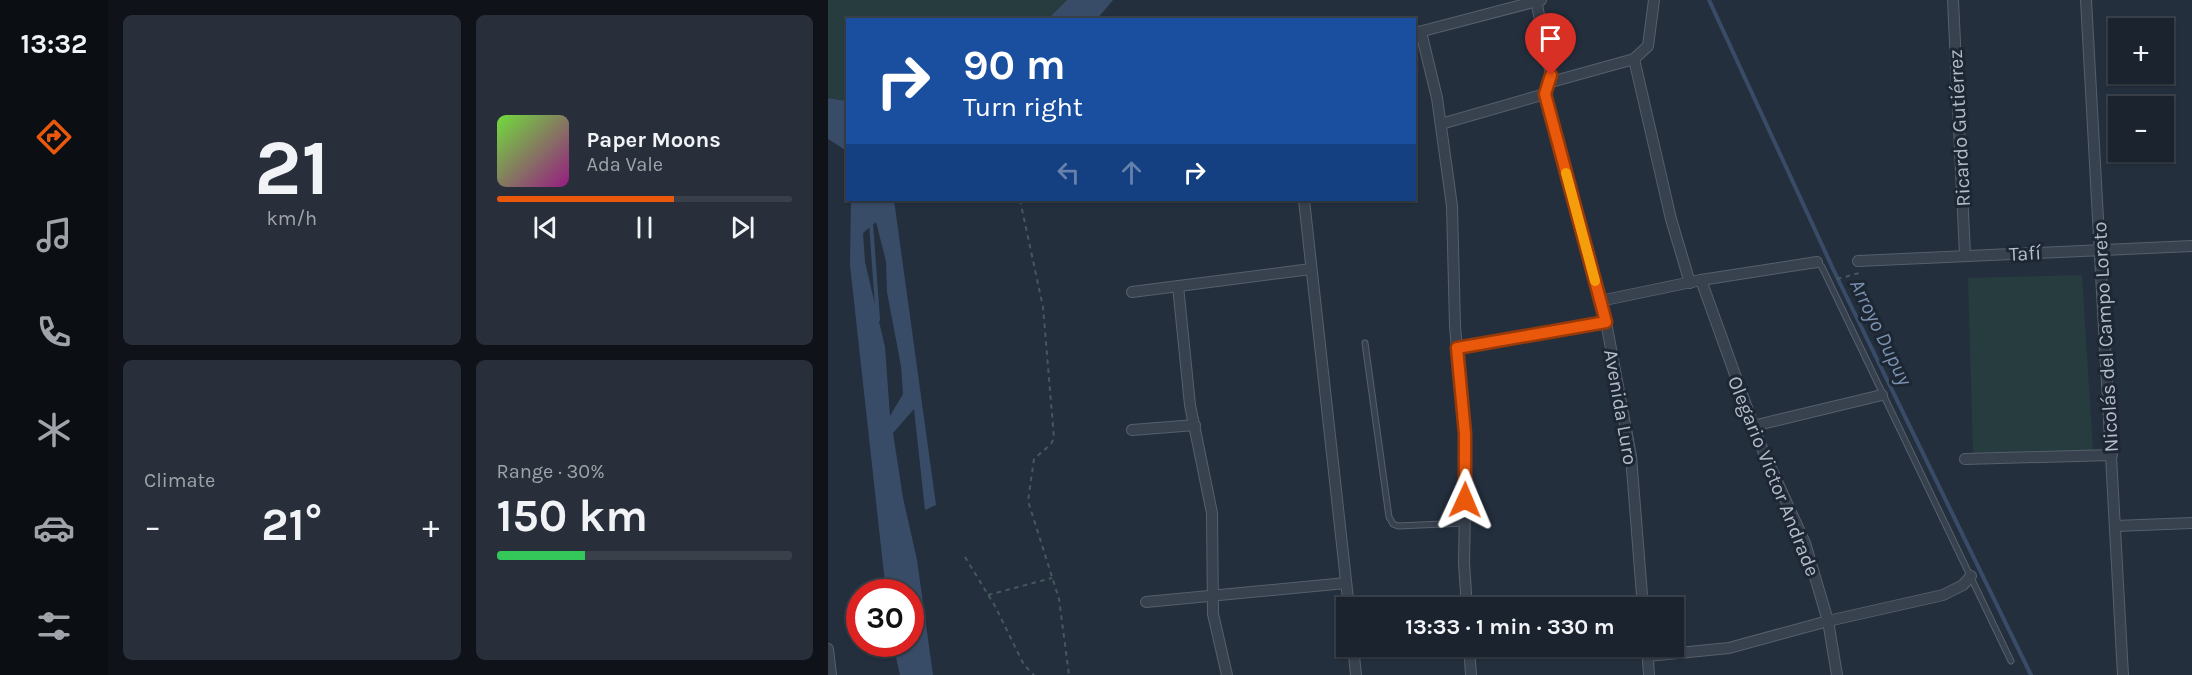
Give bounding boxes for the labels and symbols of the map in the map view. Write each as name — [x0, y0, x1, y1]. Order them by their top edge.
pin — [1525, 13, 1576, 75]
street label: Ricardo Gutiérrez — [1944, 49, 1975, 207]
street label: Nicolás del Campo Loreto — [2088, 221, 2123, 453]
street label: Tafí — [2008, 241, 2042, 266]
water label: Arroyo Dupuy — [1845, 275, 1917, 390]
street label: Avenida Luro — [1599, 348, 1642, 467]
street label: Olegario Victor Andrade — [1723, 373, 1824, 580]
position arrow — [1433, 468, 1497, 532]
speed limit sign: 30 — [846, 579, 924, 657]

